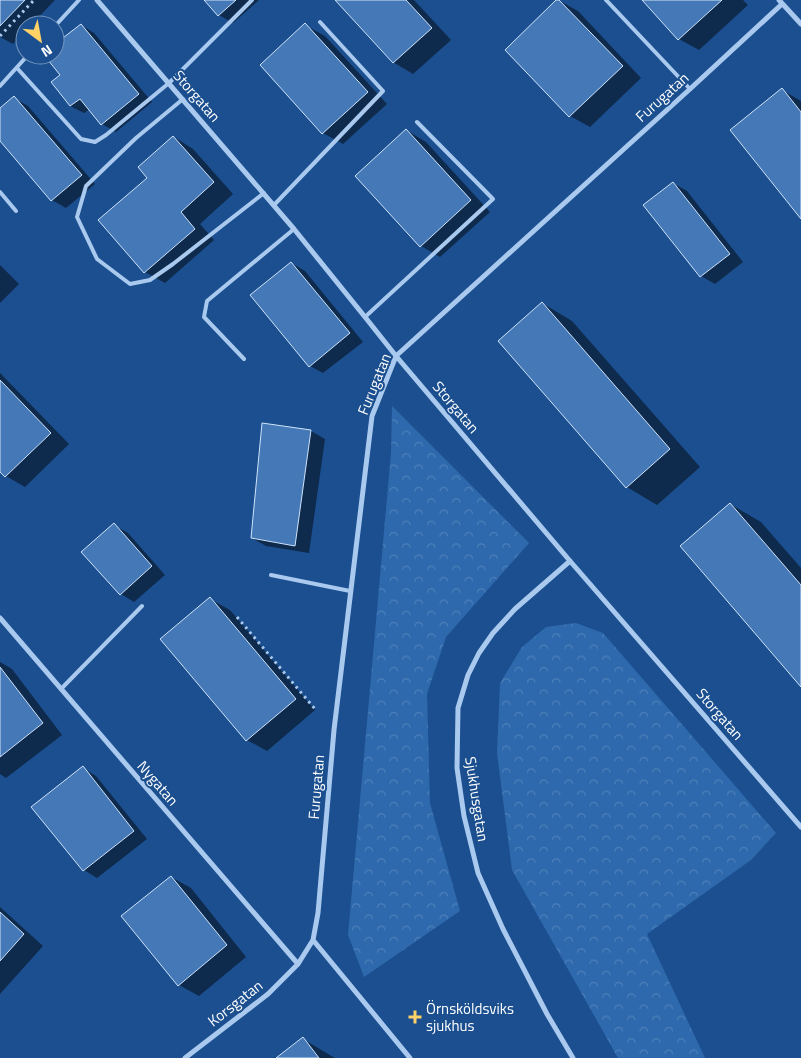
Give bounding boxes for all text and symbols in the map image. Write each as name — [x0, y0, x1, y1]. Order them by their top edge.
north arrow — [15, 15, 65, 65]
text: N — [37, 40, 57, 63]
street label: Storgatan — [168, 65, 226, 127]
street label: Furugatan — [630, 67, 694, 127]
street label: Furugatan — [351, 350, 397, 418]
street label: Storgatan — [427, 376, 485, 438]
street label: Storgatan — [691, 683, 749, 745]
street label: Furugatan — [302, 754, 330, 820]
street label: Nygatan — [132, 755, 184, 811]
street label: Sjukhusgatan — [459, 755, 495, 843]
street label: Korsgatan — [203, 974, 267, 1032]
place label: Örnsköldsviks sjukhus — [426, 997, 514, 1037]
marker: Örnsköldsviks sjukhus — [408, 1010, 422, 1024]

